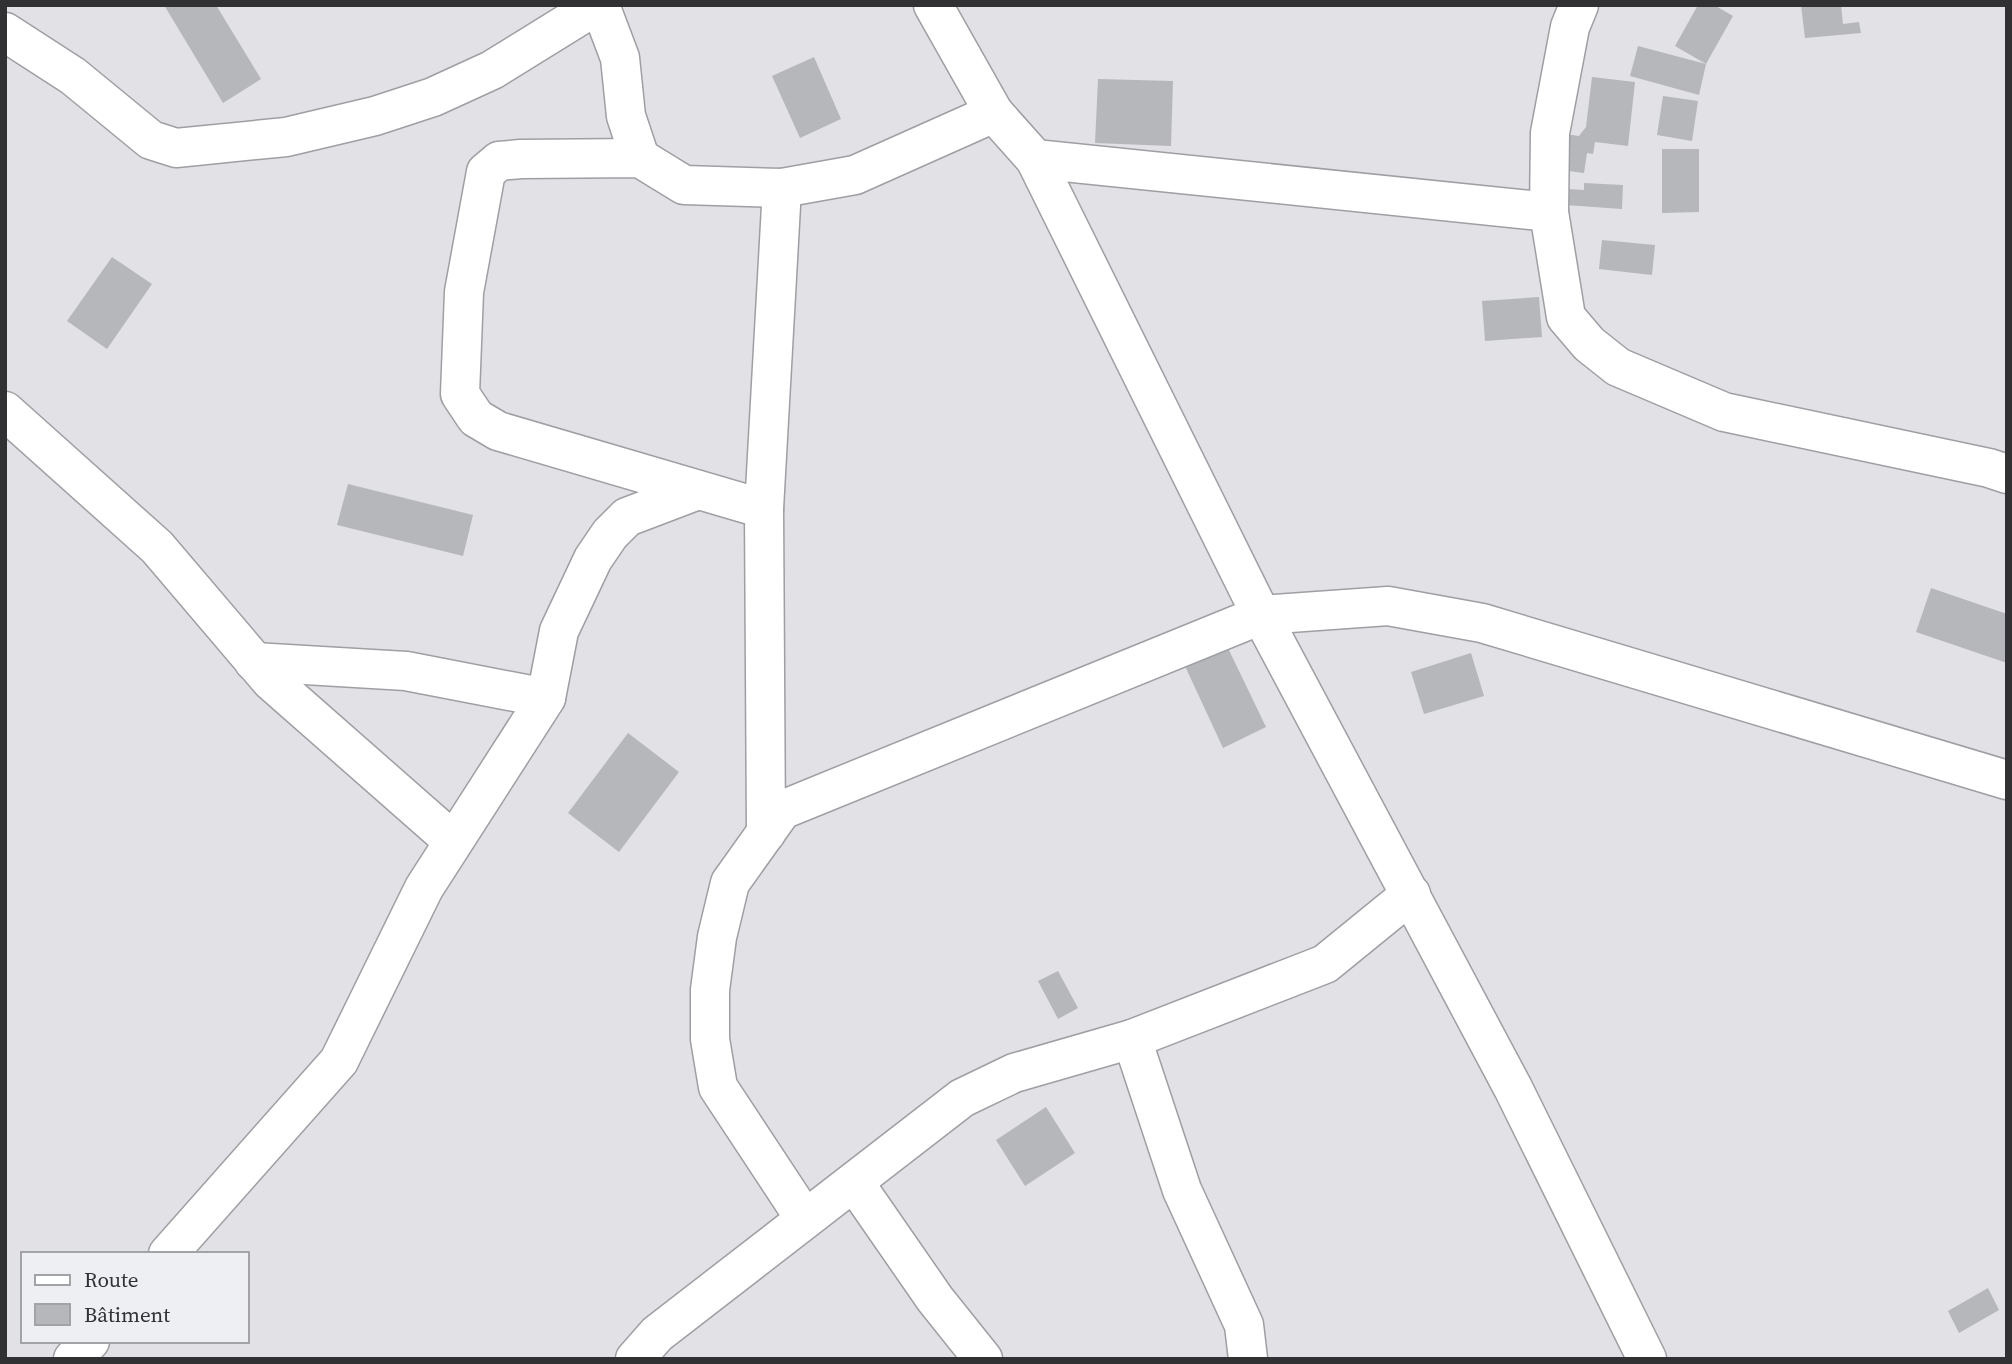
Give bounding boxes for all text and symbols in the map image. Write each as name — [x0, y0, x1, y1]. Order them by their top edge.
legend — [21, 1252, 248, 1343]
text: Route — [84, 1265, 139, 1294]
text: Bâtiment — [84, 1300, 170, 1329]

